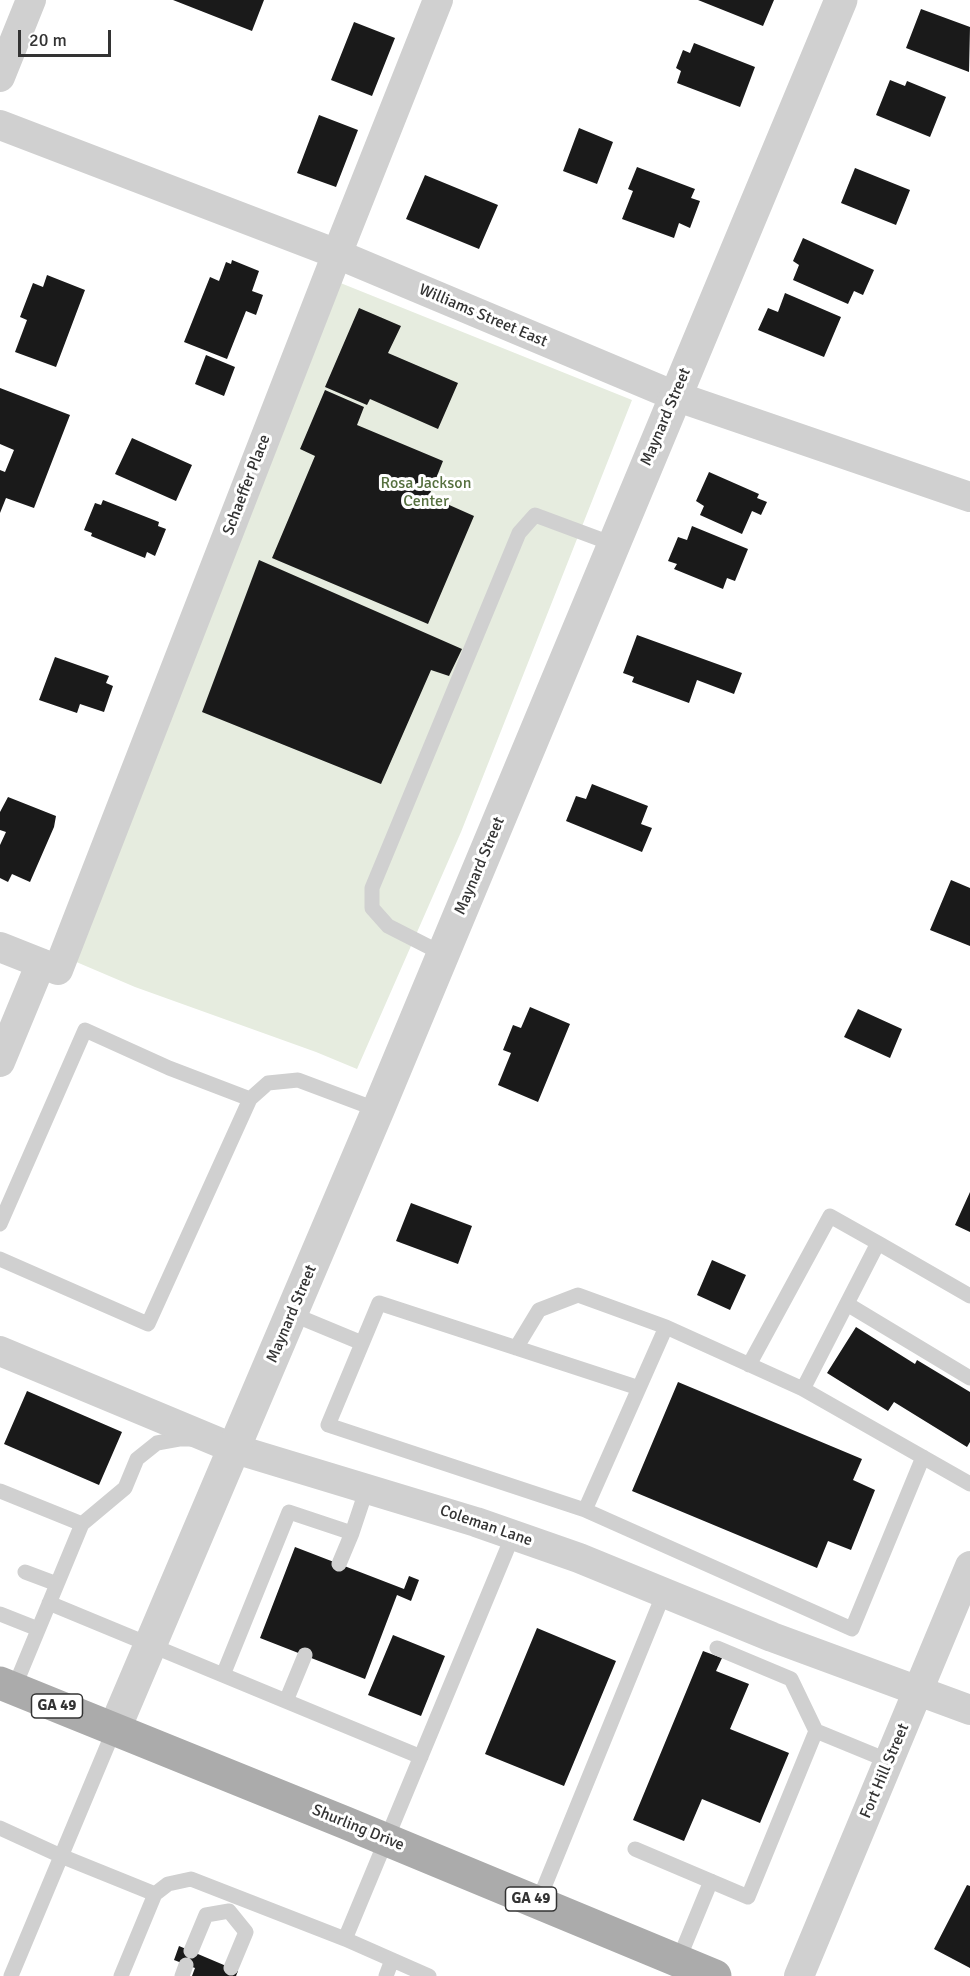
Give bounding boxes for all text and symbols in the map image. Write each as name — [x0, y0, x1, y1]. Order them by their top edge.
scale bar — [21, 18, 114, 56]
text: 20 m — [29, 29, 67, 51]
street label: Williams Street East — [416, 280, 550, 352]
street label: Maynard Street — [637, 365, 695, 469]
street label: Schaeffer Place — [219, 432, 275, 538]
park label: Rosa Jackson Center — [381, 474, 471, 512]
street label: Maynard Street — [451, 814, 509, 918]
street label: Maynard Street — [263, 1262, 321, 1366]
street label: Coleman Lane — [437, 1501, 535, 1551]
road number: GA 49 — [32, 1694, 82, 1718]
street label: Fort Hill Street — [856, 1721, 914, 1821]
street label: Shurling Drive — [309, 1801, 407, 1855]
road number: GA 49 — [506, 1887, 556, 1911]

